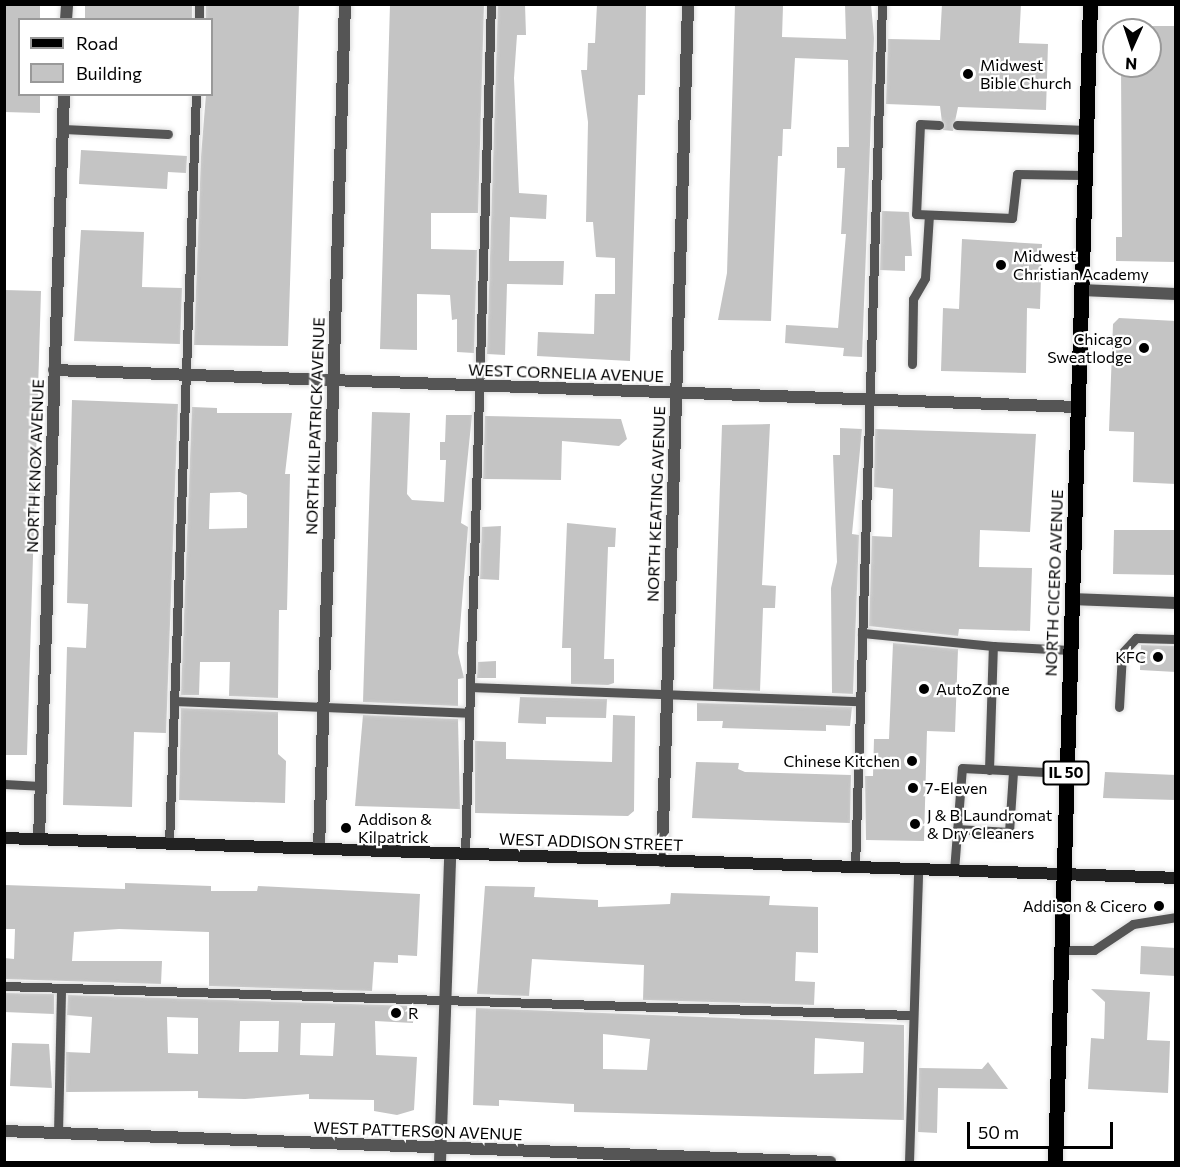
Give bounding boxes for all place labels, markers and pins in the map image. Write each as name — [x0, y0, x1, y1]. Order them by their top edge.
place label: Midwest Bible Church — [980, 55, 1072, 93]
marker: Midwest Bible Church — [961, 67, 975, 81]
place label: Midwest Christian Academy — [1013, 246, 1149, 284]
marker: Midwest Christian Academy — [994, 258, 1008, 272]
place label: Chicago Sweatlodge — [1047, 329, 1132, 367]
marker: Chicago Sweatlodge — [1137, 341, 1151, 355]
place label: KFC — [1115, 647, 1146, 667]
marker: KFC — [1151, 650, 1165, 664]
place label: AutoZone — [936, 679, 1010, 699]
marker: AutoZone — [917, 682, 931, 696]
place label: Chinese Kitchen — [783, 751, 900, 771]
marker: Chinese Kitchen — [905, 754, 919, 768]
place label: 7-Eleven — [925, 778, 988, 798]
marker: 7-Eleven — [906, 781, 920, 795]
place label: J & B Laundromat & Dry Cleaners — [927, 805, 1052, 843]
place label: Addison & Kilpatrick — [358, 809, 432, 847]
marker: J & B Laundromat & Dry Cleaners — [908, 817, 922, 831]
marker: Addison & Kilpatrick — [339, 821, 353, 835]
place label: Addison & Cicero — [1023, 896, 1147, 916]
marker: Addison & Cicero — [1152, 899, 1166, 913]
place label: R — [408, 1003, 419, 1023]
marker: R — [389, 1006, 403, 1020]

